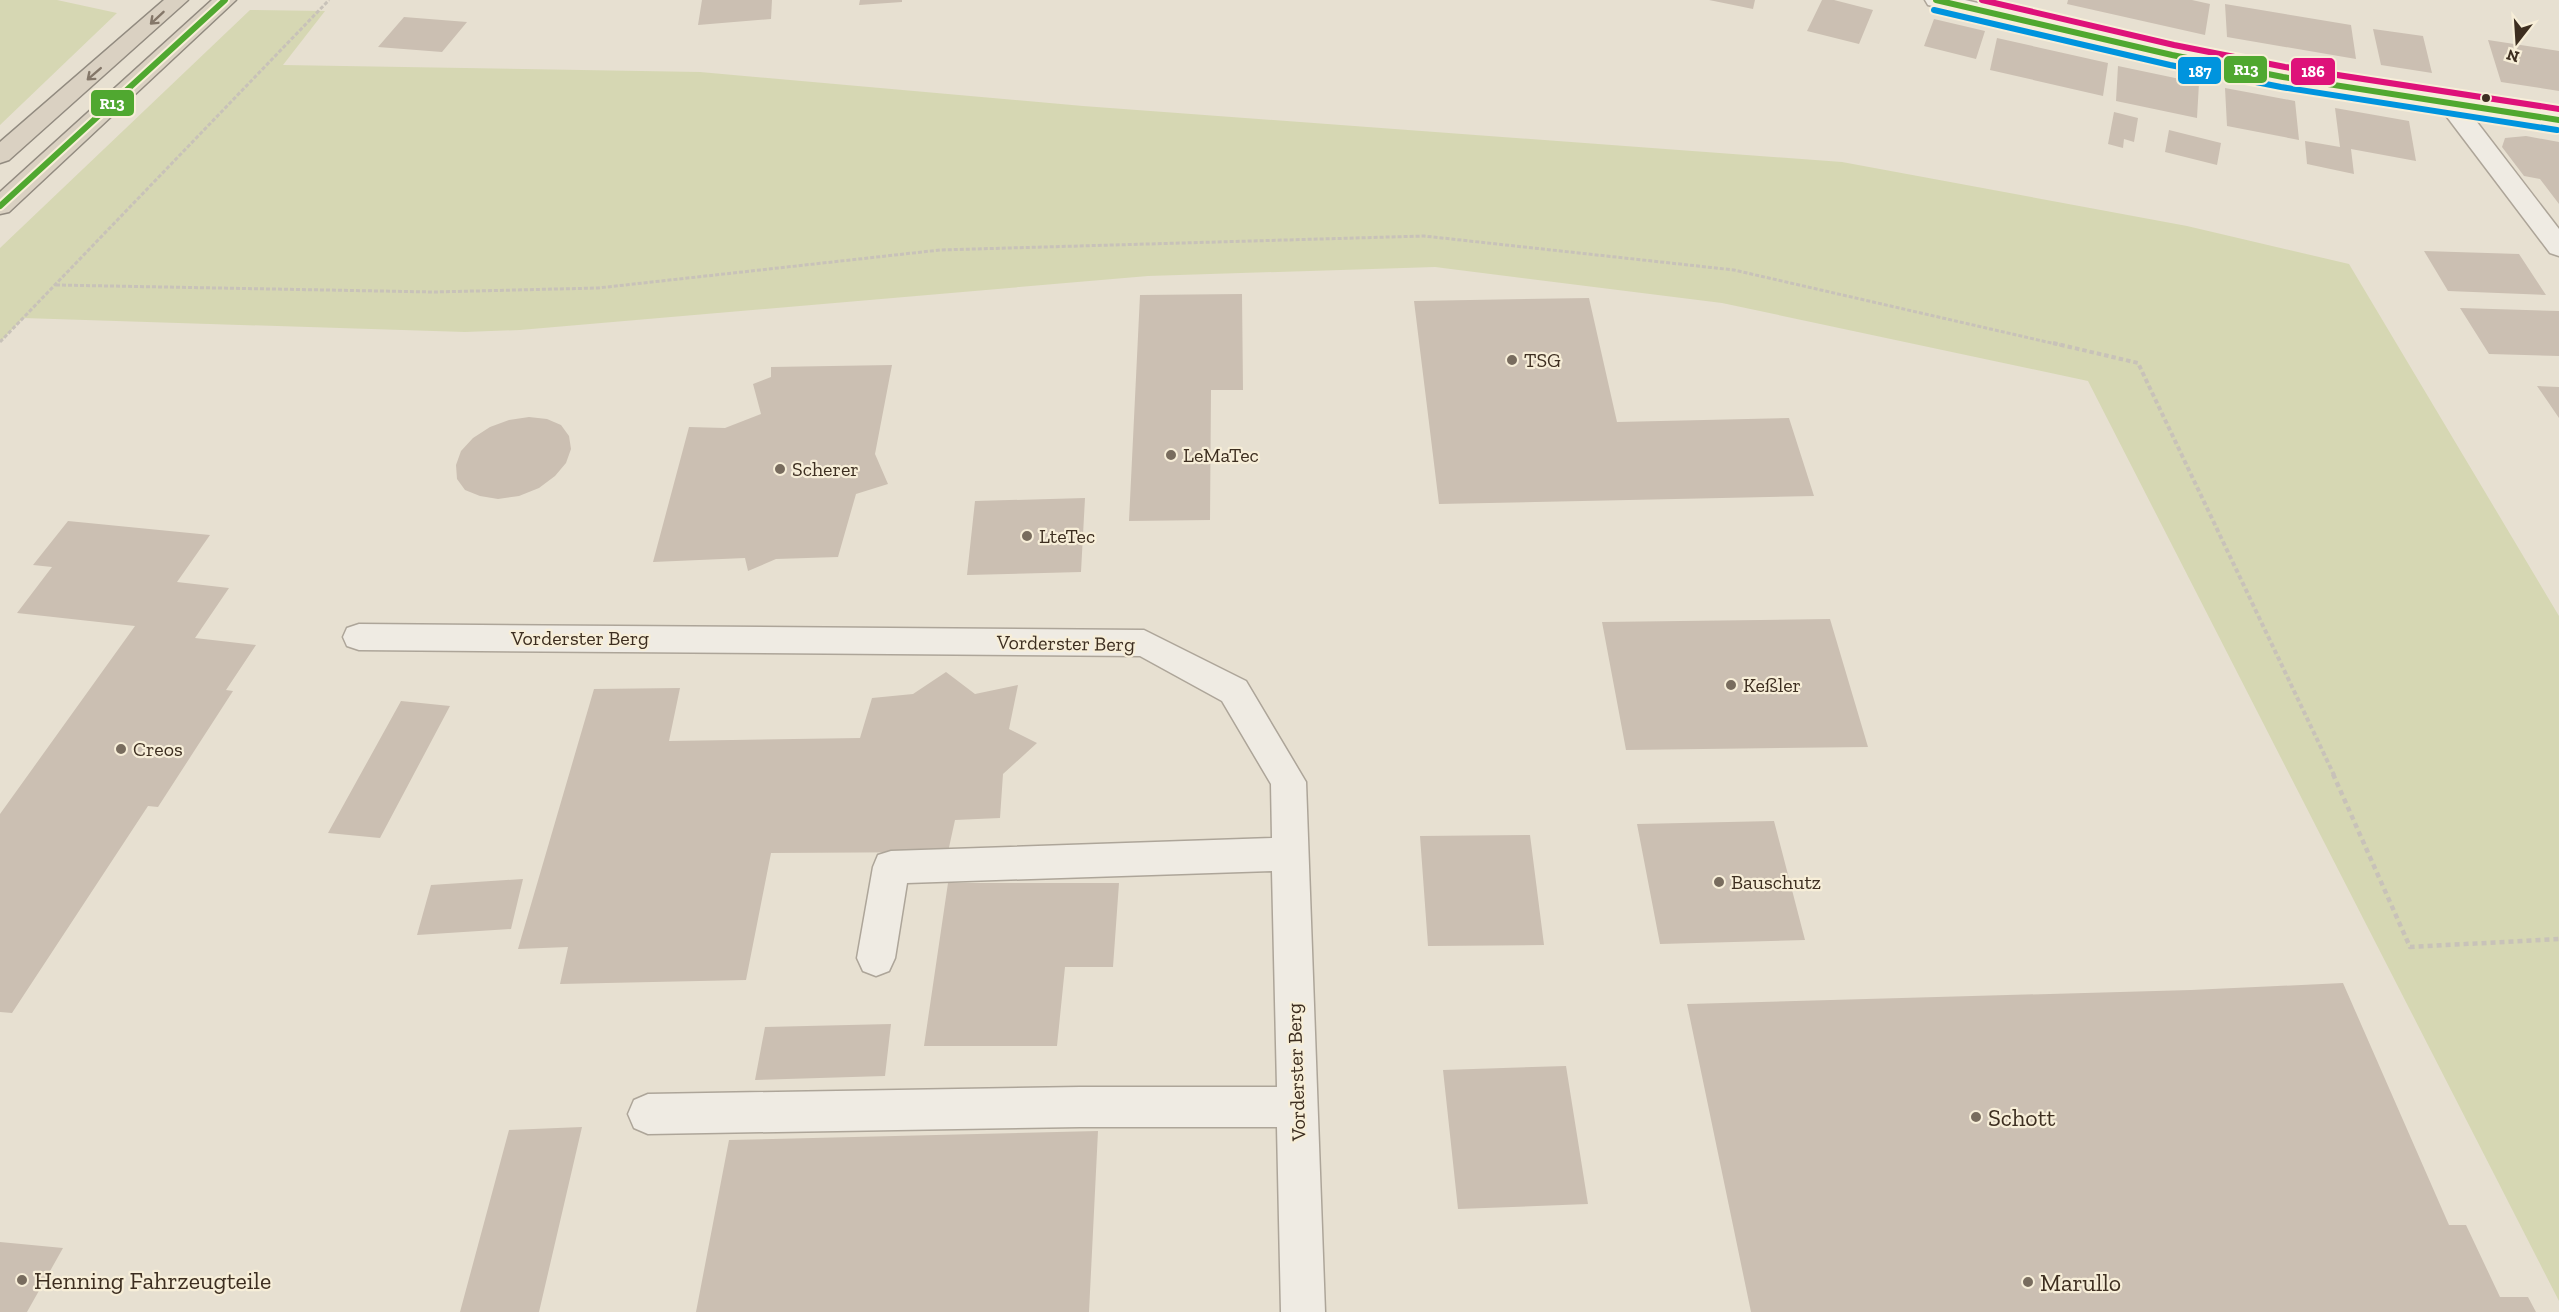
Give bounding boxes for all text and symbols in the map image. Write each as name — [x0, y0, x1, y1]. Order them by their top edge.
one-way arrow — [150, 11, 165, 25]
north arrow — [2487, 12, 2547, 72]
text: N — [2504, 45, 2521, 67]
line badge: R13 — [2223, 55, 2268, 84]
line badge: 187 — [2177, 56, 2222, 85]
line badge: 186 — [2290, 57, 2336, 86]
text: R13 — [2233, 60, 2259, 79]
text: 187 — [2188, 62, 2212, 81]
text: 186 — [2301, 62, 2325, 81]
one-way arrow — [87, 67, 102, 81]
line badge: R13 — [90, 89, 135, 117]
unlabelled marker — [2480, 92, 2492, 104]
text: R13 — [99, 94, 125, 113]
place label: TSG — [1524, 348, 1561, 372]
marker: TSG — [1505, 353, 1519, 367]
place label: LeMaTec — [1183, 443, 1259, 467]
marker: LeMaTec — [1164, 448, 1178, 462]
place label: Scherer — [792, 457, 859, 481]
marker: Scherer — [773, 462, 787, 476]
place label: LteTec — [1039, 524, 1095, 548]
marker: LteTec — [1020, 529, 1034, 543]
street label: Vorderster Berg — [510, 626, 649, 650]
street label: Vorderster Berg — [996, 630, 1135, 656]
place label: Keßler — [1743, 673, 1801, 697]
marker: Keßler — [1724, 678, 1738, 692]
place label: Creos — [133, 737, 183, 761]
marker: Creos — [114, 742, 128, 756]
place label: Bauschutz — [1731, 870, 1821, 894]
marker: Bauschutz — [1712, 875, 1726, 889]
street label: Vorderster Berg — [1282, 1003, 1310, 1142]
place label: Schott — [1988, 1103, 2056, 1132]
marker: Schott — [1969, 1110, 1983, 1124]
place label: Henning Fahrzeugteile — [34, 1266, 271, 1295]
place label: Marullo — [2040, 1268, 2121, 1297]
marker: Henning Fahrzeugteile — [15, 1273, 29, 1287]
marker: Marullo — [2021, 1275, 2035, 1289]

